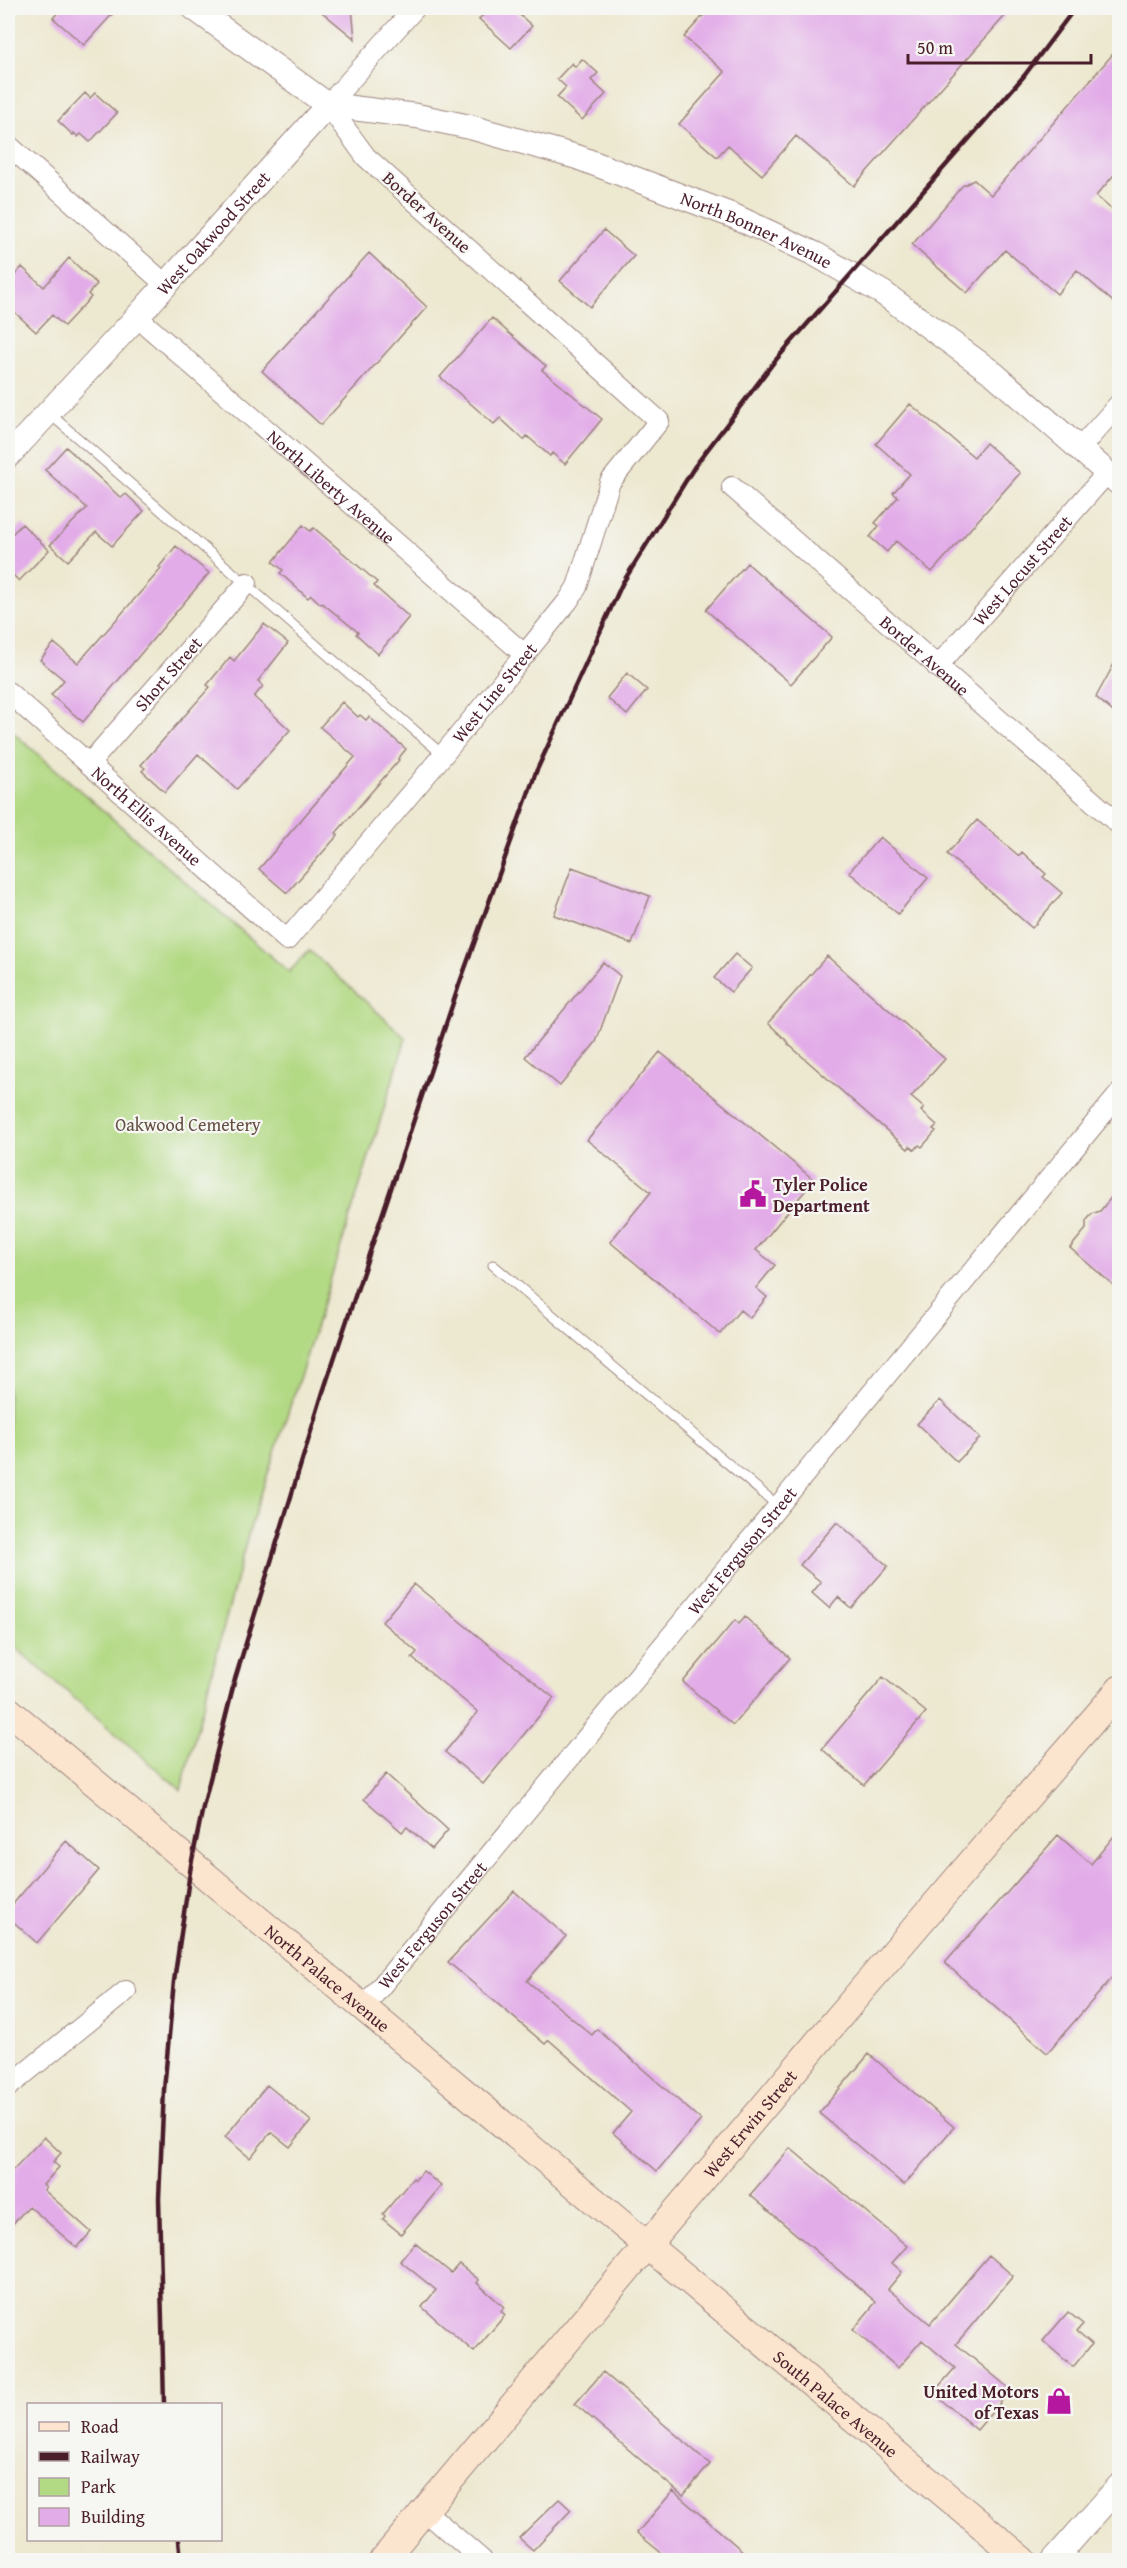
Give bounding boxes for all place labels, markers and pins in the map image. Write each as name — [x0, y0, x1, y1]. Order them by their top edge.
place label: Tyler Police Department — [773, 1171, 870, 1219]
public building icon: Tyler Police Department — [738, 1179, 768, 1209]
place label: United Motors of Texas — [923, 2378, 1039, 2426]
shop icon: United Motors of Texas — [1044, 2386, 1074, 2416]

